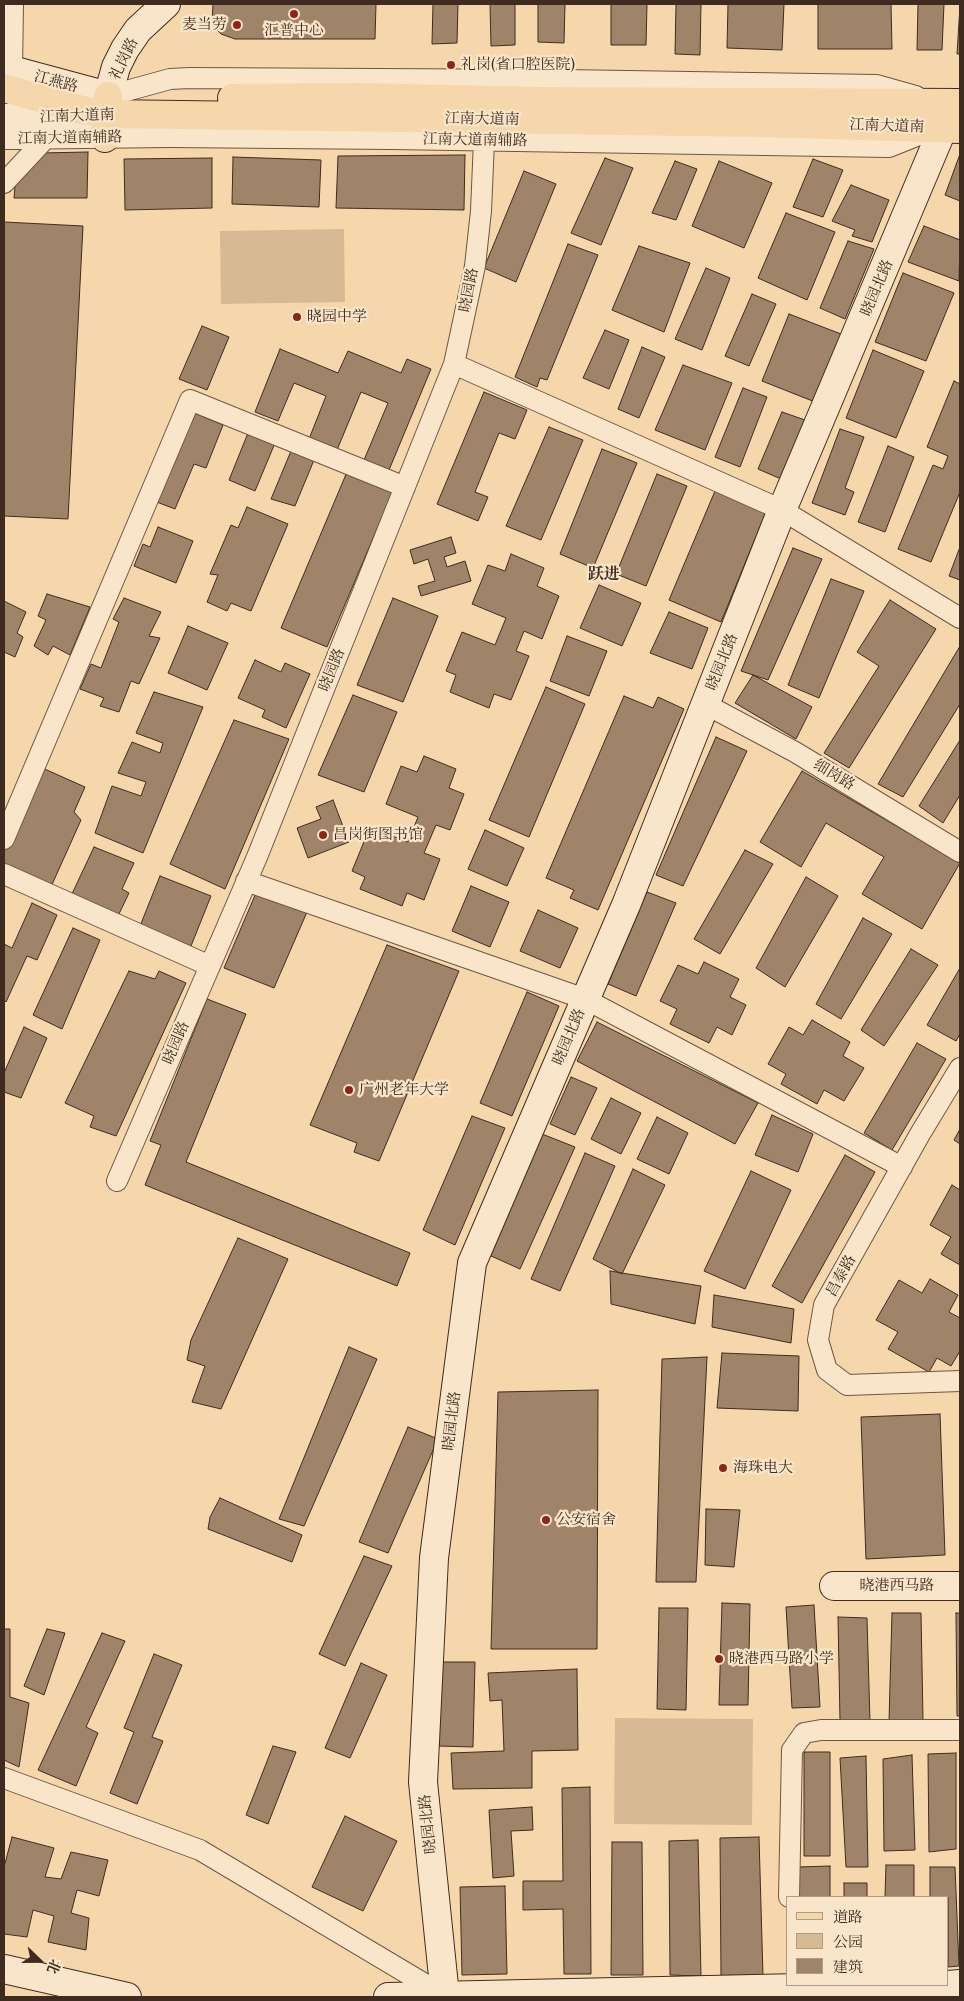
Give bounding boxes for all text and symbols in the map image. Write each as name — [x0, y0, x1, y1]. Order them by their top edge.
marker: 汇普中心 — [288, 8, 300, 20]
place label: 麦当劳 — [182, 16, 227, 34]
marker: 麦当劳 — [231, 19, 243, 31]
place label: 汇普中心 — [264, 22, 324, 40]
street label: 礼岗路 — [106, 35, 142, 83]
place label: 礼岗(省口腔医院) — [461, 56, 575, 74]
marker: 礼岗(省口腔医院) — [445, 59, 457, 71]
street label: 江燕路 — [32, 67, 80, 97]
street label: 江南大道南 — [39, 106, 115, 126]
street label: 江南大道南 — [444, 109, 520, 129]
street label: 江南大道南 — [849, 116, 925, 136]
street label: 江南大道南辅路 — [17, 128, 123, 148]
street label: 江南大道南辅路 — [422, 130, 528, 150]
street label: 晓园北路 — [857, 257, 897, 319]
street label: 晓园路 — [456, 266, 482, 314]
place label: 晓园中学 — [307, 308, 367, 326]
marker: 晓园中学 — [291, 311, 303, 323]
district label: 跃进 — [588, 564, 620, 584]
street label: 晓园北路 — [702, 631, 742, 693]
street label: 晓园路 — [315, 646, 349, 694]
street label: 细岗路 — [810, 756, 858, 794]
place label: 昌岗街图书馆 — [333, 826, 423, 844]
marker: 昌岗街图书馆 — [317, 829, 329, 841]
street label: 晓园北路 — [549, 1006, 589, 1068]
street label: 晓园路 — [159, 1019, 193, 1067]
place label: 广州老年大学 — [359, 1081, 449, 1099]
marker: 广州老年大学 — [343, 1084, 355, 1096]
street label: 昌泰路 — [822, 1252, 860, 1300]
street label: 晓园北路 — [439, 1390, 465, 1452]
place label: 海珠电大 — [733, 1459, 793, 1477]
marker: 海珠电大 — [717, 1462, 729, 1474]
place label: 公安宿舍 — [556, 1511, 616, 1529]
marker: 公安宿舍 — [540, 1514, 552, 1526]
street label: 晓港西马路 — [860, 1577, 934, 1595]
place label: 晓港西马路小学 — [729, 1650, 834, 1668]
marker: 晓港西马路小学 — [713, 1653, 725, 1665]
street label: 晓园北路 — [416, 1793, 440, 1855]
legend — [786, 1896, 949, 1986]
text: 道路 — [833, 1907, 863, 1926]
text: 公园 — [833, 1932, 863, 1951]
north arrow — [15, 1936, 65, 1986]
text: 北 — [43, 1957, 65, 1976]
text: 建筑 — [833, 1957, 863, 1976]

